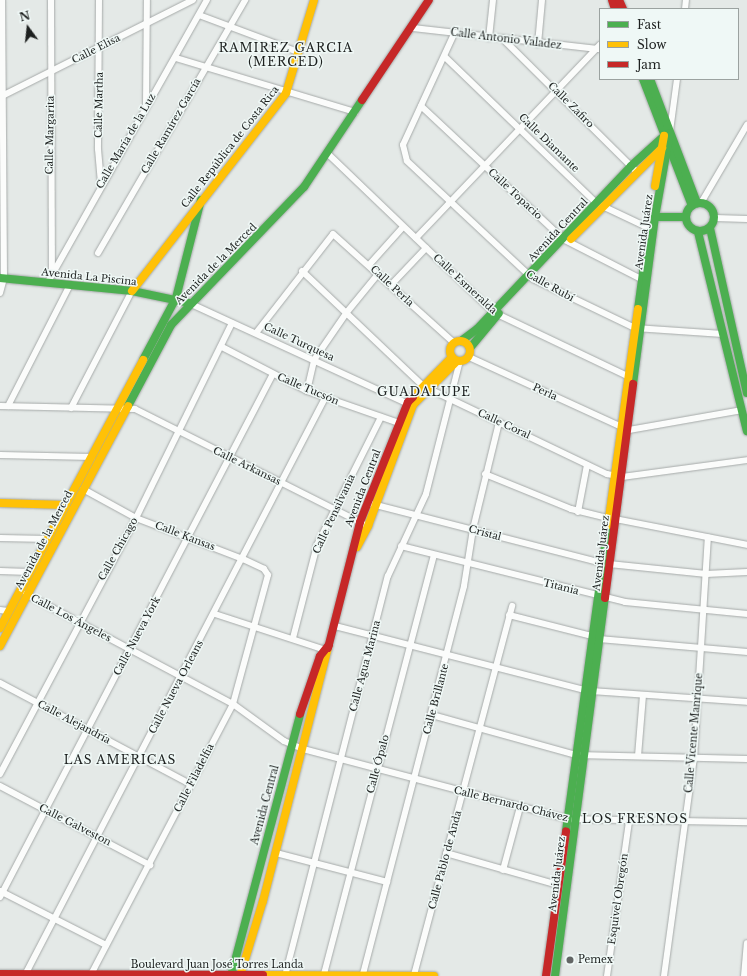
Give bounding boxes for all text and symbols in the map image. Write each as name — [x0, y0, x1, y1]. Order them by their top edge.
north arrow — [8, 8, 48, 48]
text: N — [18, 8, 32, 25]
legend — [599, 8, 739, 80]
text: Fast — [637, 17, 661, 32]
street label: Calle Antonio Valadez — [449, 26, 563, 52]
street label: Calle Elisa — [70, 32, 122, 66]
text: Slow — [637, 37, 666, 52]
district label: RAMIREZ GARCIA (MERCED) — [219, 41, 353, 69]
text: Jam — [637, 57, 661, 72]
street label: Calle Martha — [92, 72, 106, 138]
street label: Calle Ramírez García — [139, 76, 203, 176]
street label: Calle Zafiro — [546, 80, 596, 130]
street label: Calle República de Costa Rica — [179, 84, 281, 210]
street label: Calle María de la Luz — [94, 91, 158, 191]
street label: Calle Margarita — [43, 95, 57, 175]
street label: Calle Diamante — [516, 111, 582, 175]
street label: Calle Topacio — [485, 166, 545, 222]
street label: Avenida Juárez — [633, 193, 655, 271]
street label: Avenida Central — [526, 196, 590, 264]
street label: Avenida de la Merced — [173, 221, 259, 307]
street label: Calle Esmeralda — [431, 251, 499, 317]
street label: Calle Perla — [368, 263, 416, 309]
street label: Avenida La Piscina — [41, 266, 137, 288]
street label: Calle Rubí — [524, 268, 576, 304]
street label: Calle Turquesa — [262, 320, 336, 364]
street label: Calle Tucsón — [275, 371, 341, 407]
street label: Perla — [531, 381, 559, 403]
district label: GUADALUPE — [377, 385, 471, 399]
street label: Calle Coral — [476, 407, 532, 441]
street label: Calle Arkansas — [211, 444, 283, 488]
street label: Avenida Central — [343, 447, 383, 529]
street label: Calle Pensilvania — [310, 472, 358, 556]
street label: Avenida de la Merced — [13, 489, 75, 591]
street label: Avenida Juárez — [590, 514, 612, 592]
street label: Calle Chicago — [96, 515, 140, 583]
street label: Calle Kansas — [153, 519, 217, 553]
street label: Cristal — [467, 523, 503, 543]
street label: Titania — [542, 577, 580, 597]
street label: Calle Los Ángeles — [29, 592, 113, 644]
street label: Calle Nueva York — [111, 594, 163, 678]
street label: Calle Agua Marina — [347, 619, 383, 713]
street label: Calle Nueva Orleans — [146, 638, 206, 736]
street label: Calle Brillante — [421, 662, 451, 736]
street label: Calle Vicente Manrique — [683, 672, 705, 794]
street label: Calle Alejandría — [35, 698, 113, 746]
street label: Calle Ópalo — [364, 733, 392, 795]
street label: Calle Filadelfia — [172, 742, 216, 814]
district label: LAS AMERICAS — [63, 753, 177, 767]
street label: Avenida Central — [249, 764, 281, 846]
street label: Calle Bernardo Chávez — [453, 784, 569, 824]
street label: Calle Galveston — [37, 802, 113, 848]
street label: Calle Pablo de Anda — [426, 809, 464, 911]
district label: LOS FRESNOS — [582, 812, 688, 826]
street label: Avenida Juárez — [546, 835, 568, 913]
street label: Esquivel Obregón — [606, 853, 630, 945]
place label: Pemex — [578, 954, 613, 966]
marker: Pemex — [565, 955, 575, 965]
street label: Boulevard Juan José Torres Landa — [131, 959, 303, 971]

